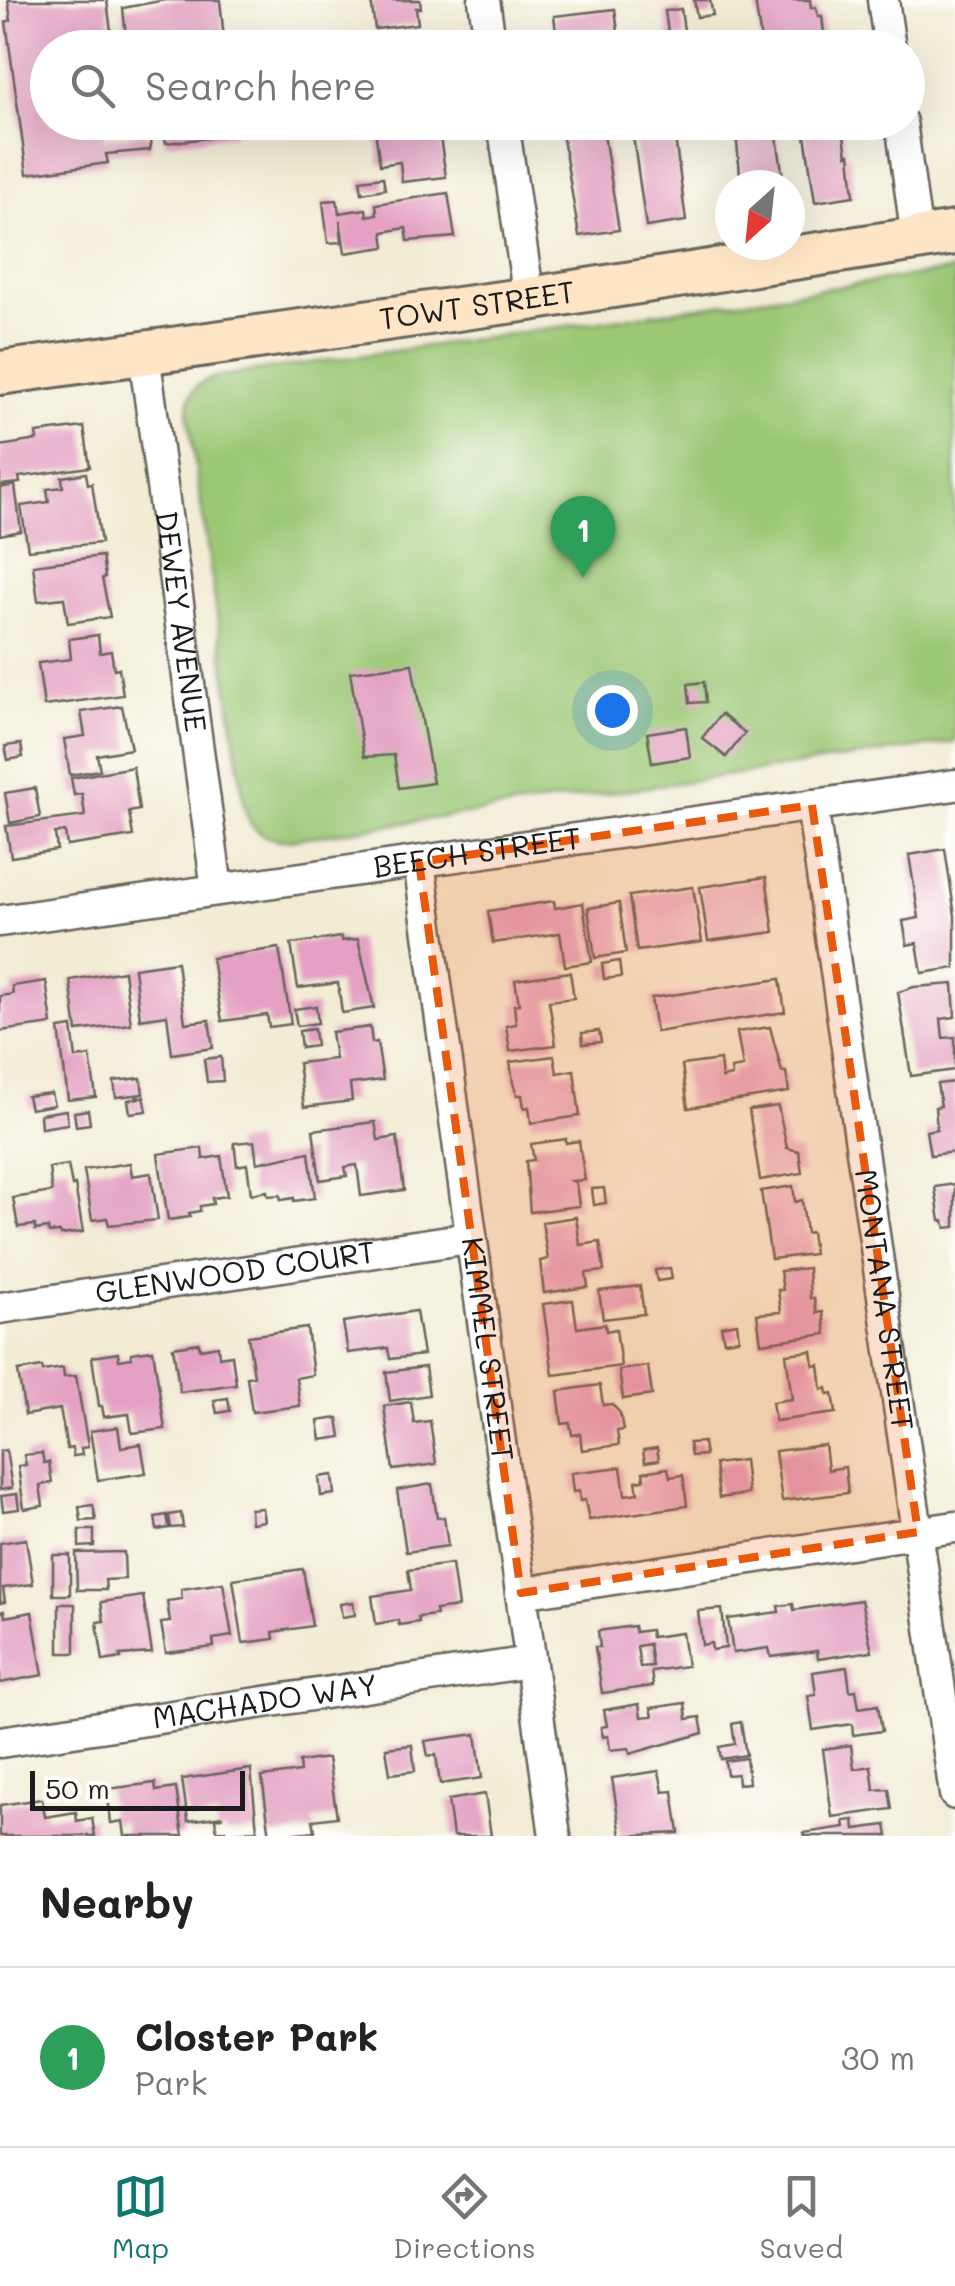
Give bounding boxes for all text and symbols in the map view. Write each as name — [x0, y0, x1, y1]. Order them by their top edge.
search box — [30, 30, 925, 140]
icon: search — [65, 58, 120, 113]
text: Search here — [145, 60, 376, 110]
north arrow — [715, 170, 805, 260]
street label: TOWT STREET — [377, 270, 578, 338]
pin: 1 — [550, 496, 616, 578]
street label: DEWEY AVENUE — [148, 508, 217, 734]
your location — [587, 685, 638, 736]
street label: BEECH STREET — [370, 817, 583, 886]
street label: MONTANA STREET — [847, 1166, 924, 1433]
street label: GLENWOOD COURT — [92, 1230, 378, 1312]
street label: KIMMEL STREET — [454, 1234, 524, 1464]
street label: MACHADO WAY — [149, 1663, 380, 1737]
scale bar — [30, 1766, 245, 1810]
text: 50 m — [45, 1770, 110, 1806]
text: Nearby — [40, 1874, 194, 1929]
text: Closter Park — [135, 2011, 378, 2061]
text: 1 — [65, 2036, 80, 2078]
text: 30 m — [841, 2036, 915, 2078]
text: Park — [135, 2061, 208, 2103]
tab: Map — [112, 2169, 169, 2265]
tab: Directions — [393, 2169, 536, 2265]
tab: Saved — [760, 2169, 843, 2265]

